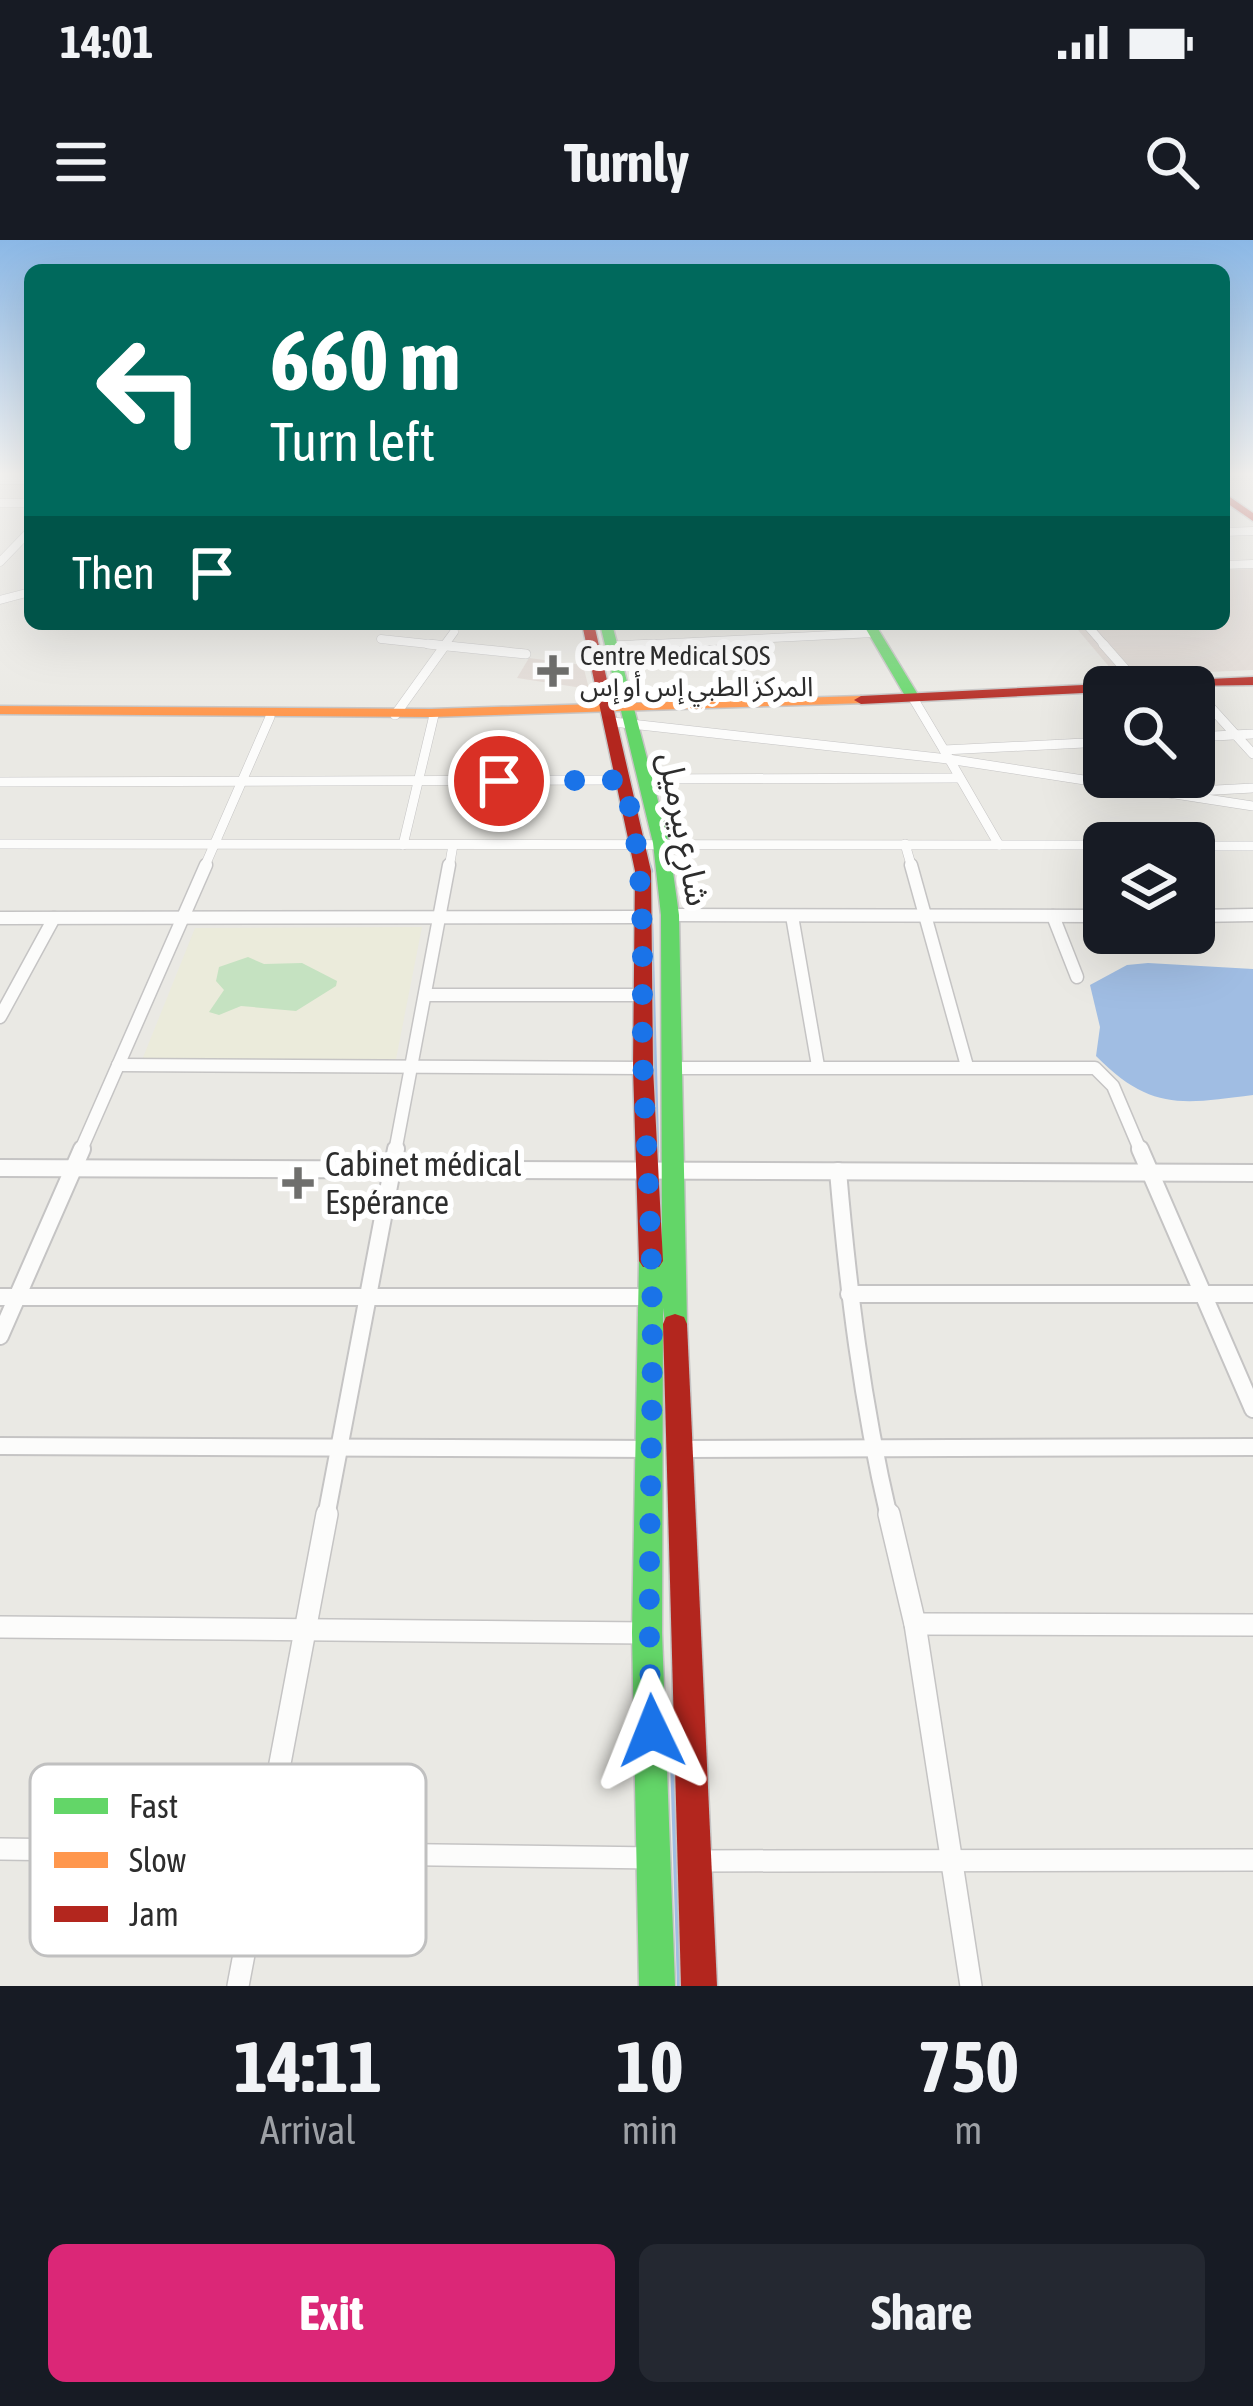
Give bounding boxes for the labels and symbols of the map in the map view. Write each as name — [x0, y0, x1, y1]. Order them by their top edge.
place label: Centre Medical SOS المركز الطبي إس أو إس — [580, 640, 813, 707]
marker: Centre Medical SOS المركز الطبي إس أو إس — [537, 655, 569, 687]
pin — [448, 730, 550, 832]
street label: شارع بيرميل — [646, 749, 718, 910]
place label: Cabinet médical Espérance — [325, 1145, 522, 1221]
marker: Cabinet médical Espérance — [282, 1167, 314, 1199]
position arrow — [589, 1668, 715, 1794]
legend — [30, 1764, 426, 1956]
text: Fast — [129, 1787, 178, 1825]
text: Slow — [129, 1841, 186, 1879]
text: Jam — [129, 1895, 179, 1933]

